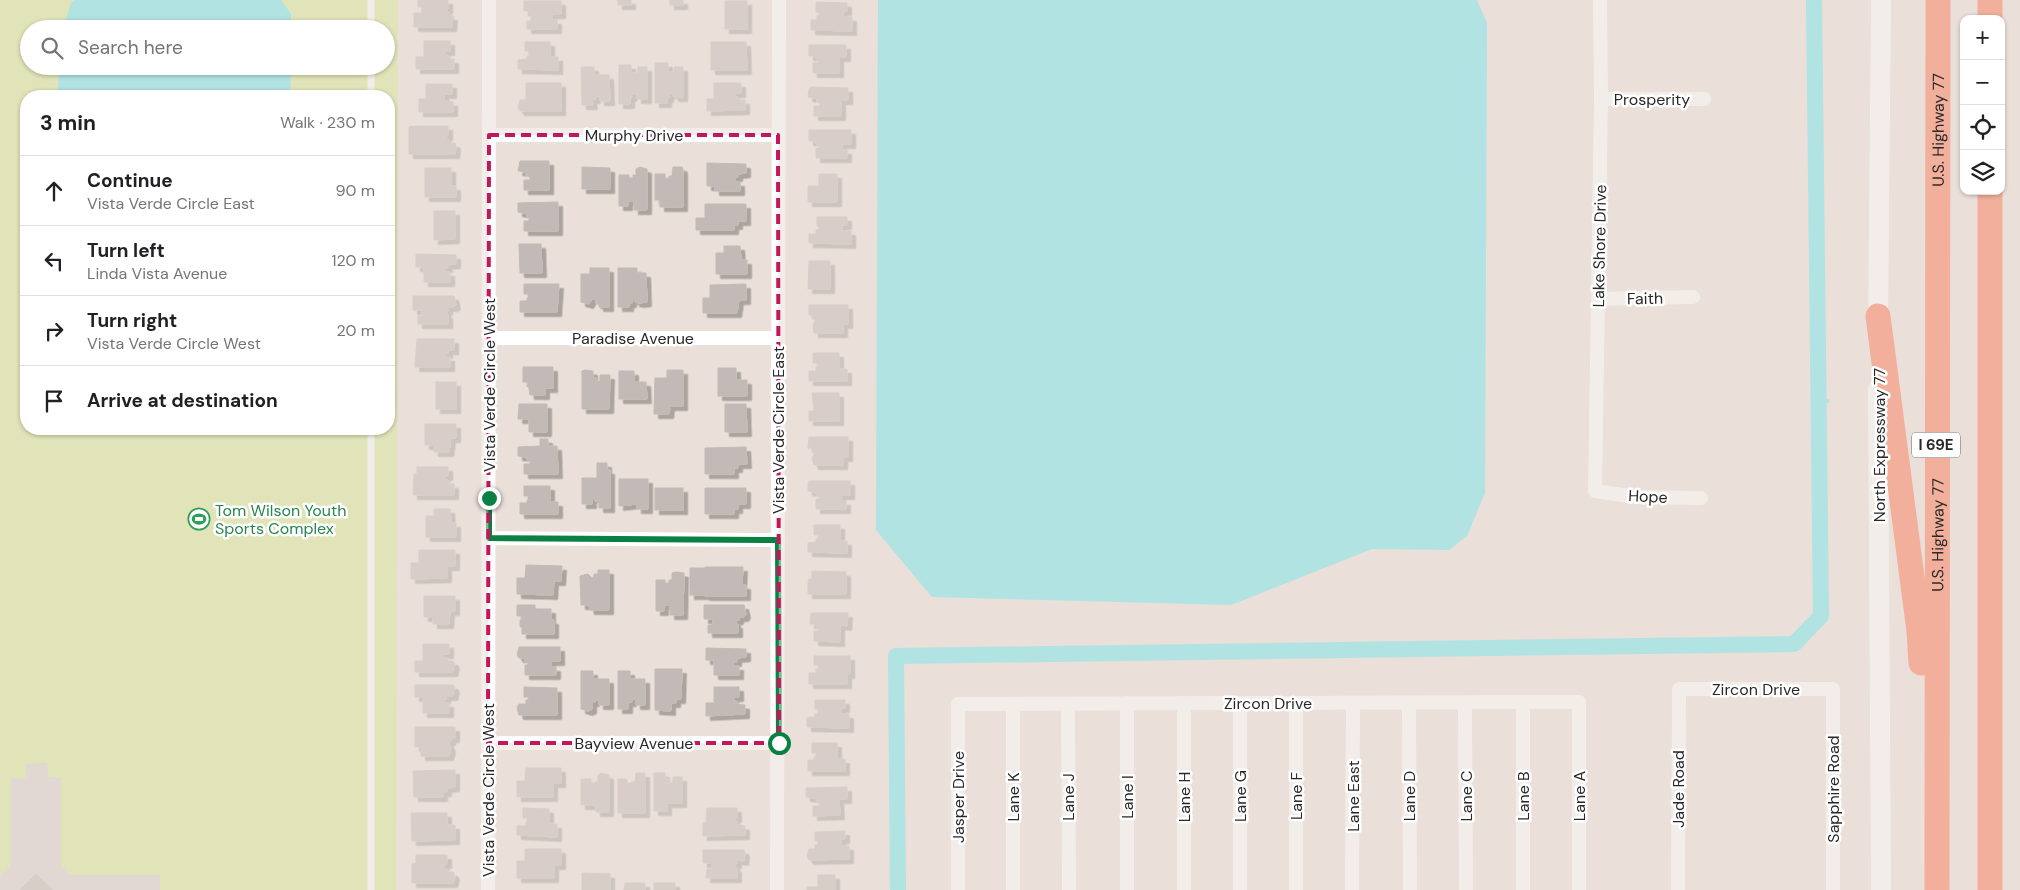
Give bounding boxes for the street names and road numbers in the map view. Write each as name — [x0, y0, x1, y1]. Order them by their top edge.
street label: U.S. Highway 77 — [1928, 73, 1949, 187]
street label: Prosperity — [1614, 89, 1690, 110]
street label: Murphy Drive — [585, 125, 683, 146]
street label: Lake Shore Drive — [1588, 184, 1611, 308]
street label: Faith — [1627, 288, 1663, 309]
street label: Vista Verde Circle West — [479, 298, 500, 472]
street label: Paradise Avenue — [572, 328, 694, 349]
street label: Vista Verde Circle East — [768, 346, 789, 514]
street label: North Expressway 77 — [1869, 368, 1890, 522]
road number: I 69E — [1912, 432, 1960, 458]
street label: U.S. Highway 77 — [1927, 478, 1948, 592]
street label: Hope — [1628, 485, 1668, 508]
street label: Zircon Drive — [1712, 679, 1800, 700]
street label: Zircon Drive — [1224, 693, 1312, 714]
street label: Vista Verde Circle West — [478, 703, 499, 877]
street label: Bayview Avenue — [575, 733, 693, 754]
street label: Sapphire Road — [1823, 735, 1844, 843]
street label: Jade Road — [1668, 750, 1689, 828]
street label: Jasper Drive — [948, 751, 969, 843]
street label: Lane East — [1343, 760, 1364, 832]
street label: Lane G — [1230, 770, 1251, 822]
street label: Lane C — [1456, 770, 1477, 822]
street label: Lane A — [1569, 770, 1590, 821]
street label: Lane F — [1286, 771, 1307, 820]
street label: Lane D — [1399, 771, 1420, 821]
street label: Lane B — [1513, 771, 1534, 821]
street label: Lane K — [1003, 772, 1024, 822]
street label: Lane H — [1174, 772, 1195, 822]
street label: Lane J — [1058, 773, 1079, 821]
street label: Lane I — [1117, 775, 1138, 819]

